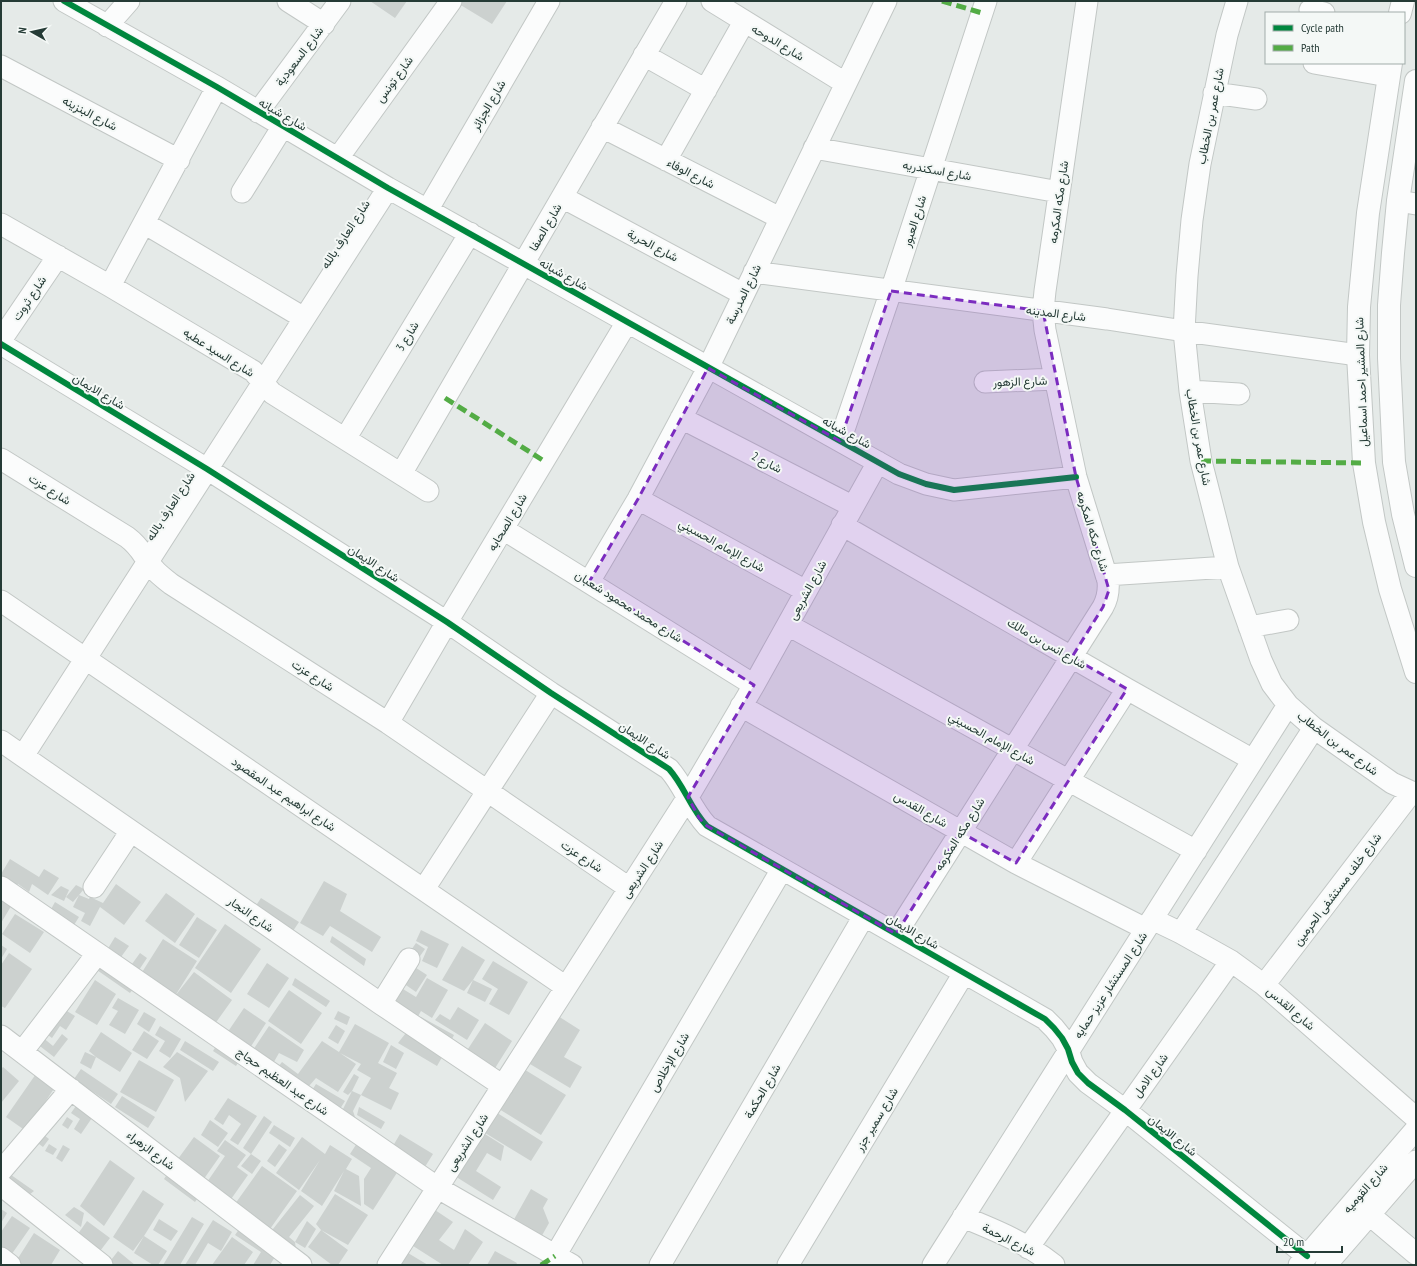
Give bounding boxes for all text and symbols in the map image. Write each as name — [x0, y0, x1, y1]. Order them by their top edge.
north arrow — [12, 12, 52, 52]
legend — [1265, 12, 1405, 64]
street label: شارع الدوحه — [748, 20, 807, 65]
text: Cycle path — [1301, 20, 1344, 35]
street label: شارع السعودية — [272, 23, 328, 90]
text: N — [15, 27, 29, 35]
text: Path — [1301, 40, 1319, 55]
street label: شارع تونس — [372, 53, 418, 106]
street label: شارع عمر بن الخطاب — [1193, 67, 1229, 166]
street label: شارع الجزائر — [467, 77, 510, 135]
street label: شارع البنزينه — [59, 92, 120, 135]
street label: شارع شبانه — [255, 94, 310, 136]
street label: شارع الوفاء — [664, 155, 717, 193]
street label: شارع اسكندريه — [901, 157, 973, 185]
street label: شارع مكه المكرمه — [1045, 160, 1073, 245]
street label: شارع العبور — [898, 193, 931, 250]
street label: شارع العارف بالله — [317, 197, 375, 272]
street label: شارع الصفا — [525, 201, 566, 254]
street label: شارع الحرية — [624, 225, 681, 266]
street label: شارع شبانه — [536, 255, 591, 295]
street label: شارع المدرسة — [722, 261, 766, 327]
street label: شارع ثروت — [9, 273, 51, 324]
street label: شارع المدينه — [1025, 302, 1087, 326]
street label: شارع المشير احمد اسماعيل — [1351, 317, 1373, 447]
street label: شارع 3 — [392, 318, 423, 355]
street label: شارع السيد عطيه — [180, 324, 257, 382]
street label: شارع الايمان — [69, 370, 128, 414]
street label: شارع الزهور — [992, 373, 1048, 391]
street label: شارع عمر بن الخطاب — [1181, 387, 1215, 487]
street label: شارع شبانه — [819, 413, 874, 453]
street label: شارع 2 — [748, 448, 785, 478]
street label: شارع العارف بالله — [142, 469, 200, 544]
street label: شارع عزت — [25, 470, 74, 510]
street label: شارع مكه المكرمه — [1072, 489, 1112, 574]
street label: شارع الصحابه — [484, 491, 532, 554]
street label: شارع الإمام الحسيني — [675, 515, 768, 578]
street label: شارع الايمان — [344, 541, 402, 587]
street label: شارع الشريعى — [784, 557, 831, 624]
street label: شارع محمد محمود شعبان — [571, 567, 686, 647]
street label: شارع انس بن مالك — [1004, 614, 1089, 673]
street label: شارع عزت — [288, 656, 337, 696]
street label: شارع الإمام الحسيني — [945, 708, 1038, 771]
street label: شارع عمر بن الخطاب — [1293, 708, 1382, 780]
street label: شارع الايمان — [615, 718, 673, 764]
street label: شارع ابراهيم عبد المقصود — [228, 754, 339, 836]
street label: شارع القدس — [891, 788, 950, 832]
street label: شارع مكه المكرمه — [931, 795, 989, 874]
street label: شارع خلف مستشفى الحرمين — [1290, 830, 1386, 950]
street label: شارع عزت — [557, 837, 606, 877]
street label: شارع الشريعى — [618, 837, 668, 902]
street label: شارع النجار — [223, 892, 277, 937]
street label: شارع الايمان — [883, 910, 942, 954]
street label: شارع المستشار عزيز حمايه — [1070, 929, 1152, 1042]
street label: شارع القدس — [1262, 983, 1318, 1035]
street label: شارع الإخلاص — [646, 1029, 694, 1096]
street label: شارع عبد العظيم حجاج — [233, 1044, 332, 1120]
street label: شارع الامل — [1129, 1050, 1173, 1101]
street label: شارع الحكمة — [740, 1061, 785, 1122]
street label: شارع سمير جزر — [851, 1084, 903, 1155]
street label: شارع الشريعى — [443, 1110, 493, 1175]
street label: شارع الايمان — [1144, 1111, 1200, 1161]
street label: شارع الزهراء — [123, 1127, 178, 1175]
street label: شارع القوميه — [1339, 1160, 1392, 1217]
street label: شارع الرحمة — [979, 1219, 1038, 1261]
scale bar — [1277, 1228, 1342, 1254]
text: 20 m — [1283, 1234, 1304, 1249]

